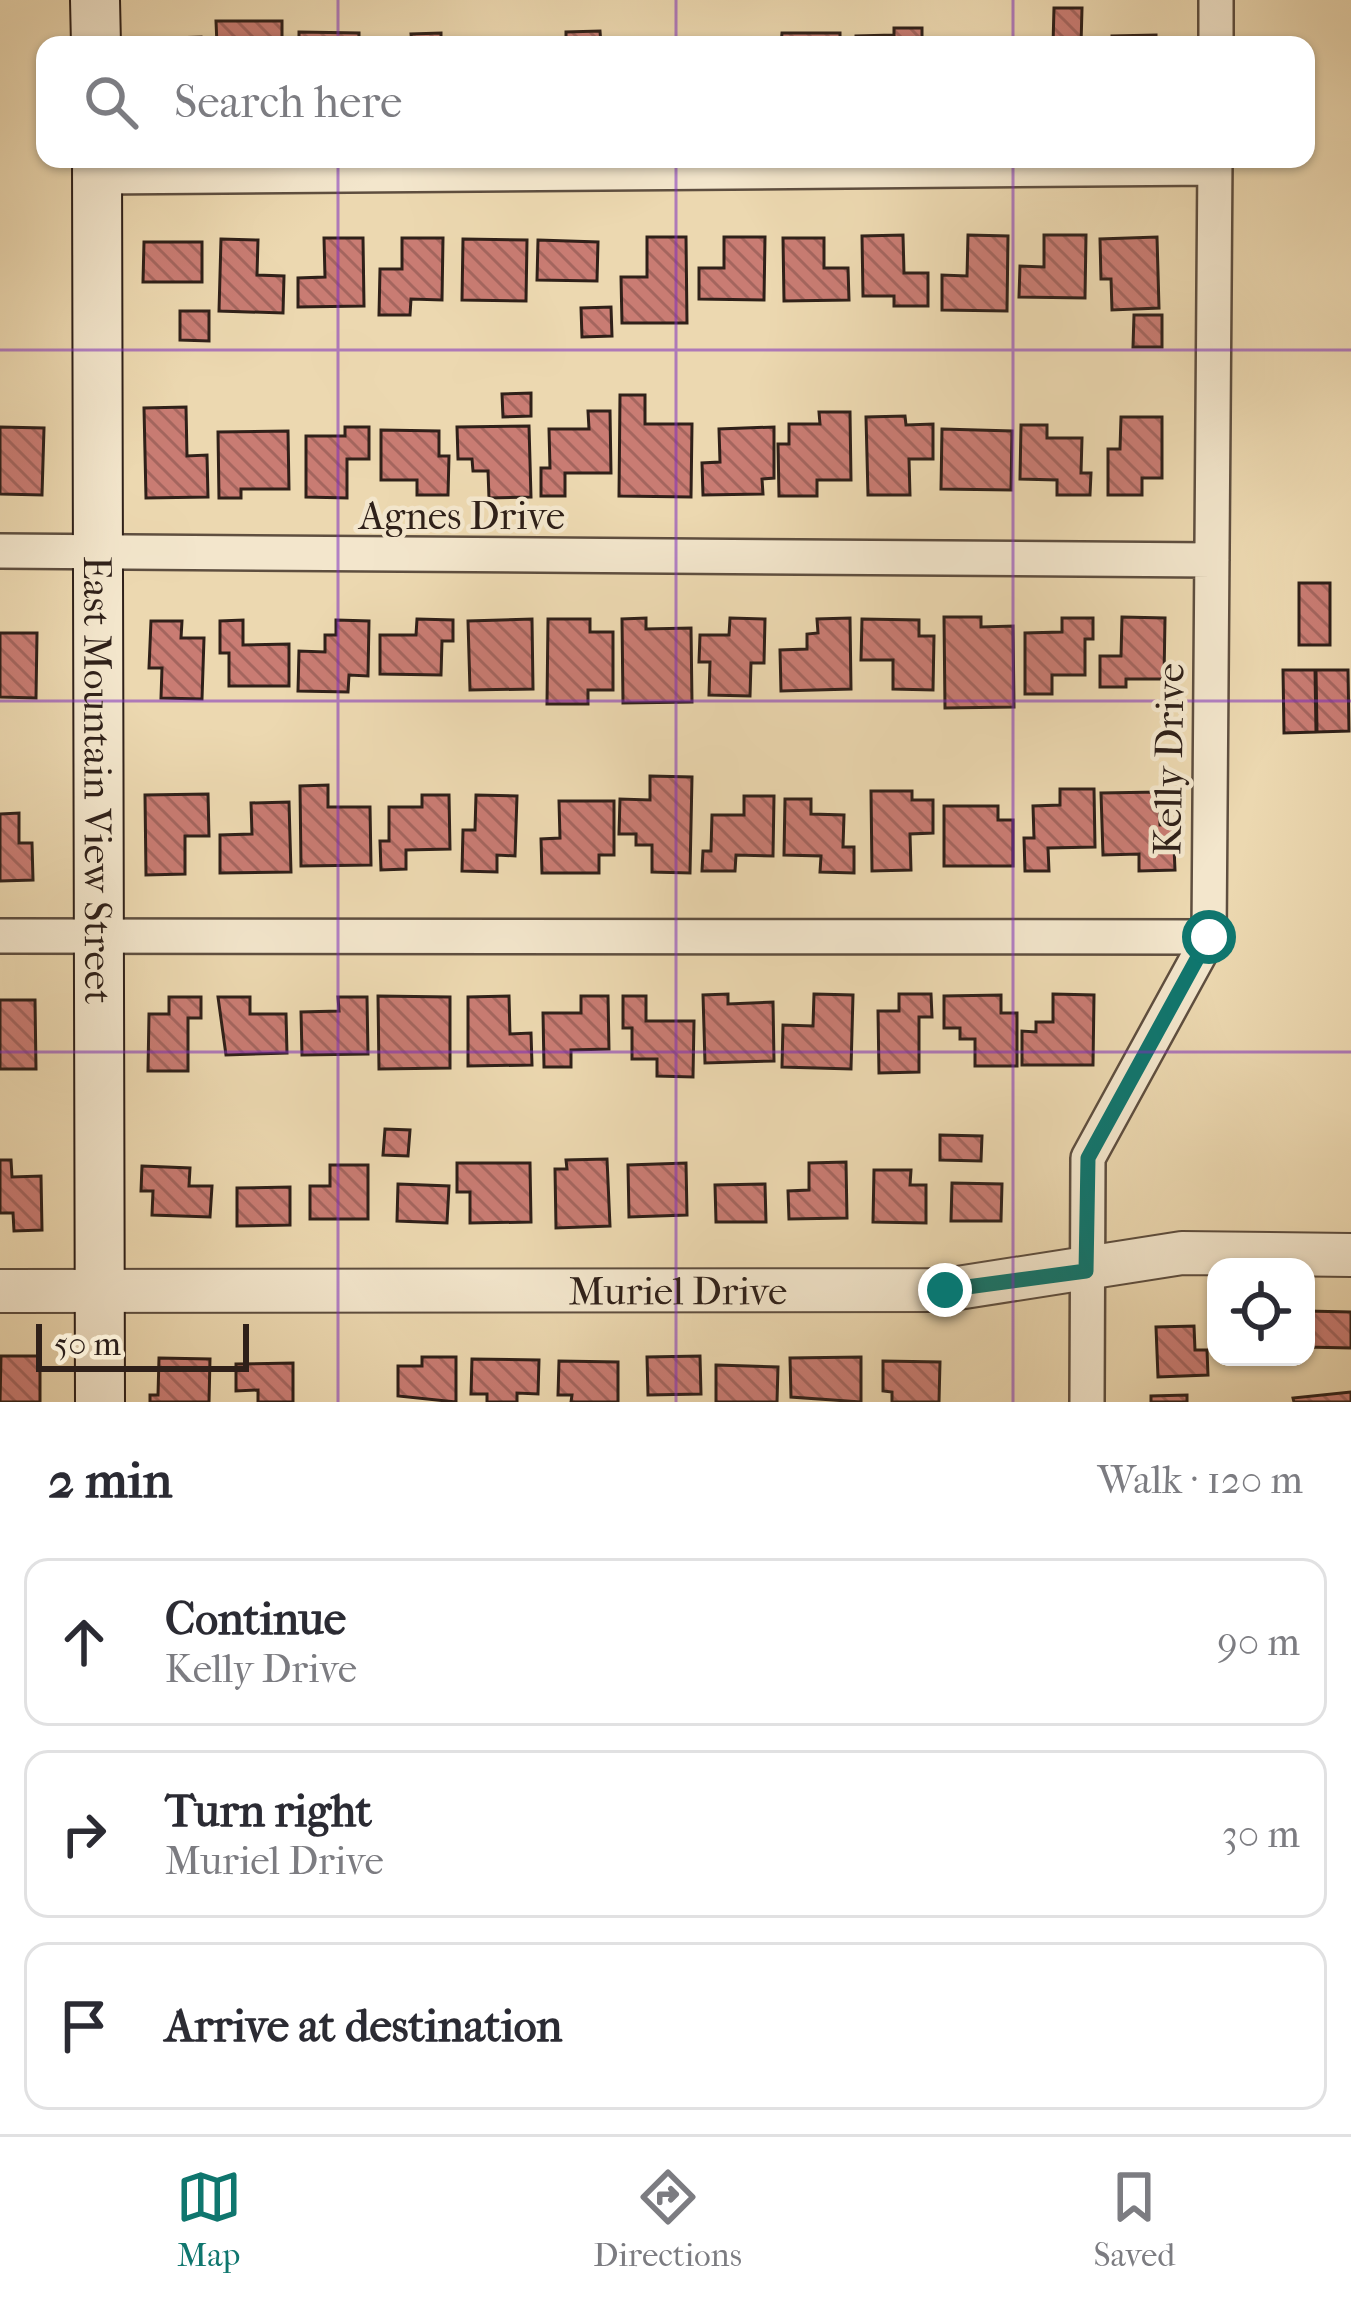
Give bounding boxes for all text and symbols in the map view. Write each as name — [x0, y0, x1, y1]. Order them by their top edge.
search box — [36, 36, 1315, 168]
icon: search — [78, 69, 144, 135]
text: Search here — [174, 76, 402, 129]
street label: Agnes Drive — [357, 493, 565, 539]
street label: East Mountain View Street — [74, 556, 121, 1004]
street label: Kelly Drive — [1144, 663, 1194, 855]
route start — [1182, 910, 1236, 964]
map controls — [1207, 1258, 1315, 1366]
button: locate — [1207, 1258, 1315, 1366]
route end — [918, 1263, 972, 1317]
street label: Muriel Drive — [569, 1268, 787, 1314]
scale bar — [36, 1318, 249, 1371]
text: 50 m — [54, 1325, 121, 1364]
text: 2 min — [48, 1450, 172, 1510]
text: Walk · 120 m — [1098, 1457, 1303, 1503]
text: Continue — [165, 1593, 346, 1646]
icon: ahead — [51, 1609, 117, 1675]
text: 90 m — [1217, 1619, 1300, 1665]
text: Kelly Drive — [165, 1646, 357, 1692]
text: Turn right — [165, 1785, 372, 1838]
icon: right — [51, 1801, 117, 1867]
text: 30 m — [1222, 1811, 1300, 1857]
text: Muriel Drive — [165, 1838, 384, 1884]
icon: arrive — [51, 1993, 117, 2059]
text: Arrive at destination — [165, 2000, 562, 2053]
tab: Map — [176, 2164, 242, 2275]
tab: Directions — [593, 2164, 742, 2275]
tab: Saved — [1093, 2164, 1175, 2275]

